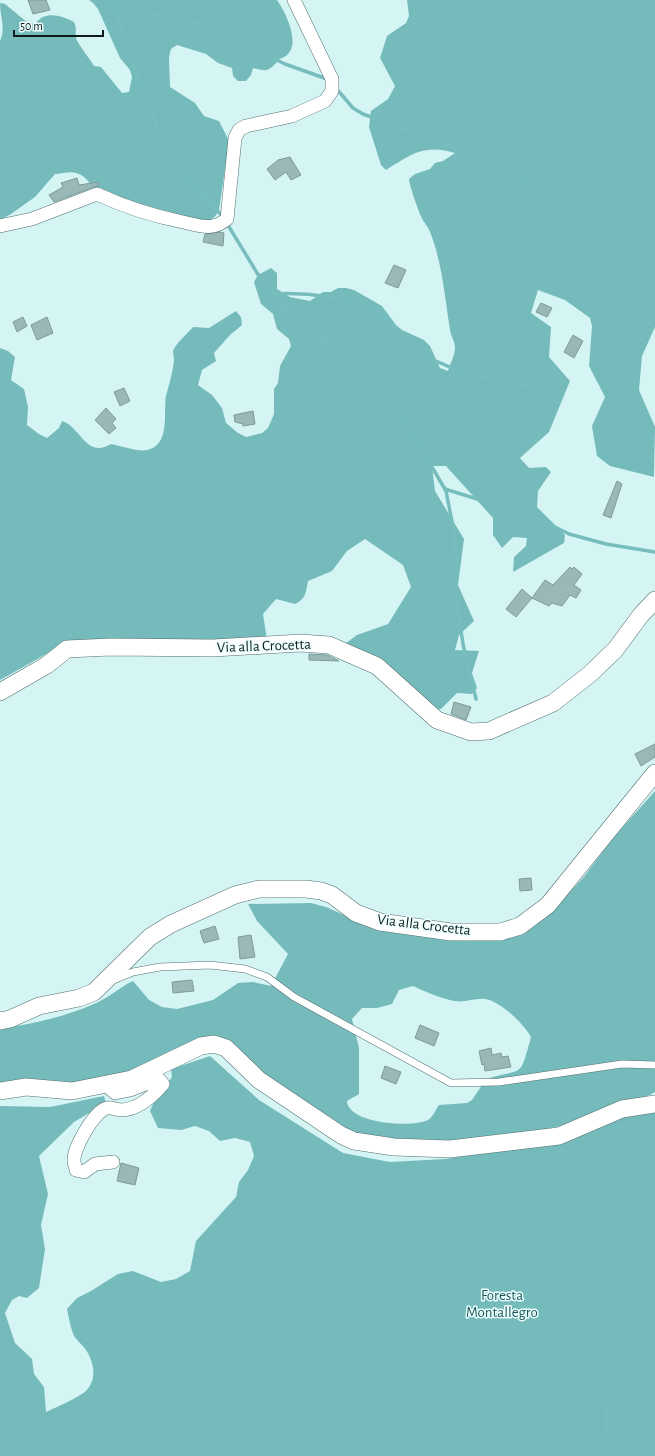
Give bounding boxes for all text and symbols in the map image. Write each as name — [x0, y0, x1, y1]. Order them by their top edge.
scale bar — [14, 12, 103, 38]
text: 50 m — [20, 20, 43, 32]
street label: Via alla Crocetta — [217, 637, 311, 655]
street label: Via alla Crocetta — [376, 912, 472, 938]
park label: Foresta Montallegro — [466, 1288, 538, 1320]

